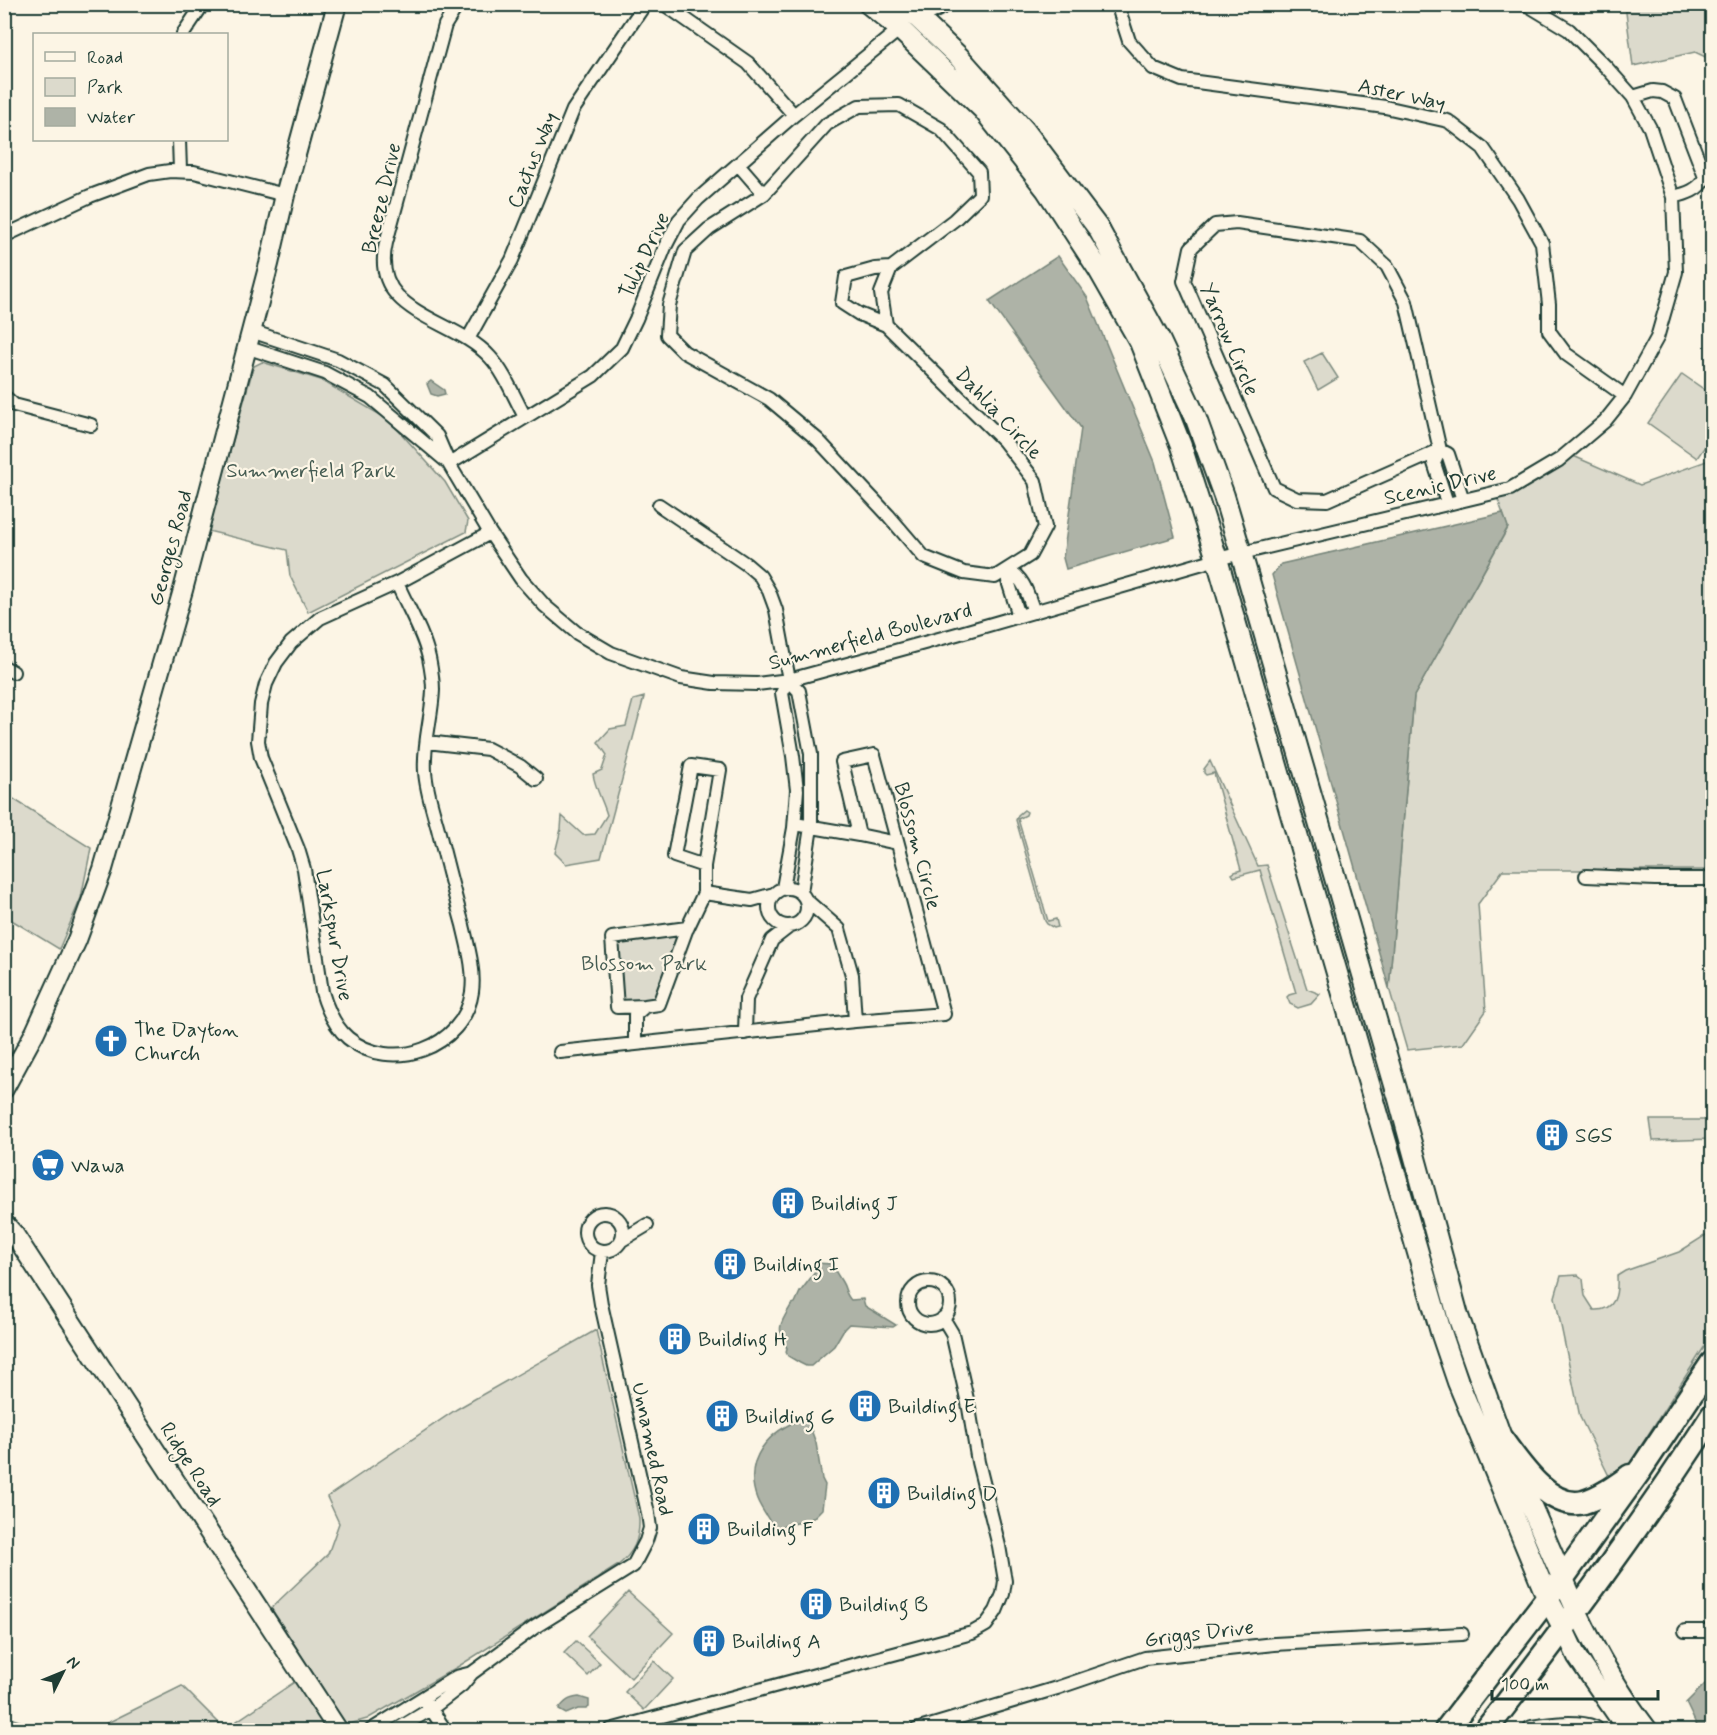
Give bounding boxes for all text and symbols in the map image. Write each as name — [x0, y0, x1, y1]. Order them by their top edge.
legend — [33, 33, 228, 141]
text: Road — [87, 46, 123, 70]
street label: Aster Way — [1355, 72, 1448, 118]
text: Park — [87, 76, 123, 100]
text: Water — [87, 106, 136, 130]
street label: Cactus Way — [501, 108, 565, 213]
street label: Breeze Drive — [356, 140, 408, 256]
street label: Tulip Drive — [613, 208, 677, 303]
street label: Yarrow Circle — [1193, 279, 1265, 400]
street label: Dahlia Circle — [948, 361, 1049, 466]
park label: Summerfield Park — [226, 457, 396, 485]
street label: Scenic Drive — [1381, 459, 1499, 513]
street label: Georges Road — [142, 487, 201, 609]
street label: Summerfield Boulevard — [765, 596, 975, 678]
street label: Blossom Circle — [887, 779, 948, 913]
street label: Larkspur Drive — [309, 867, 359, 1003]
park label: Blossom Park — [581, 950, 707, 978]
place label: The Dayton Church — [134, 1016, 239, 1068]
church icon: The Dayton Church — [93, 1023, 129, 1059]
building icon: SGS — [1534, 1117, 1570, 1153]
place label: SGS — [1575, 1122, 1613, 1150]
supermarket icon: Wawa — [30, 1147, 66, 1183]
place label: Wawa — [71, 1152, 125, 1180]
building icon: Building J — [770, 1185, 806, 1221]
place label: Building J — [811, 1190, 898, 1220]
building icon: Building I — [712, 1246, 748, 1282]
place label: Building I — [753, 1251, 839, 1281]
building icon: Building H — [657, 1321, 693, 1357]
place label: Building H — [698, 1326, 787, 1356]
street label: Unnamed Road — [624, 1380, 680, 1518]
building icon: Building E — [847, 1388, 883, 1424]
place label: Building E — [888, 1393, 976, 1423]
building icon: Building G — [704, 1398, 740, 1434]
place label: Building G — [745, 1403, 835, 1433]
street label: Ridge Road — [152, 1417, 228, 1513]
building icon: Building D — [866, 1475, 902, 1511]
place label: Building D — [907, 1480, 998, 1510]
building icon: Building F — [686, 1511, 722, 1547]
place label: Building F — [727, 1516, 814, 1546]
building icon: Building B — [798, 1586, 834, 1622]
place label: Building B — [839, 1591, 928, 1621]
street label: Griggs Drive — [1143, 1613, 1256, 1656]
building icon: Building A — [691, 1623, 727, 1659]
place label: Building A — [732, 1628, 821, 1658]
north arrow — [33, 1642, 93, 1702]
text: N — [62, 1652, 84, 1674]
scale bar — [1492, 1663, 1658, 1701]
text: 100 m — [1501, 1673, 1549, 1697]

